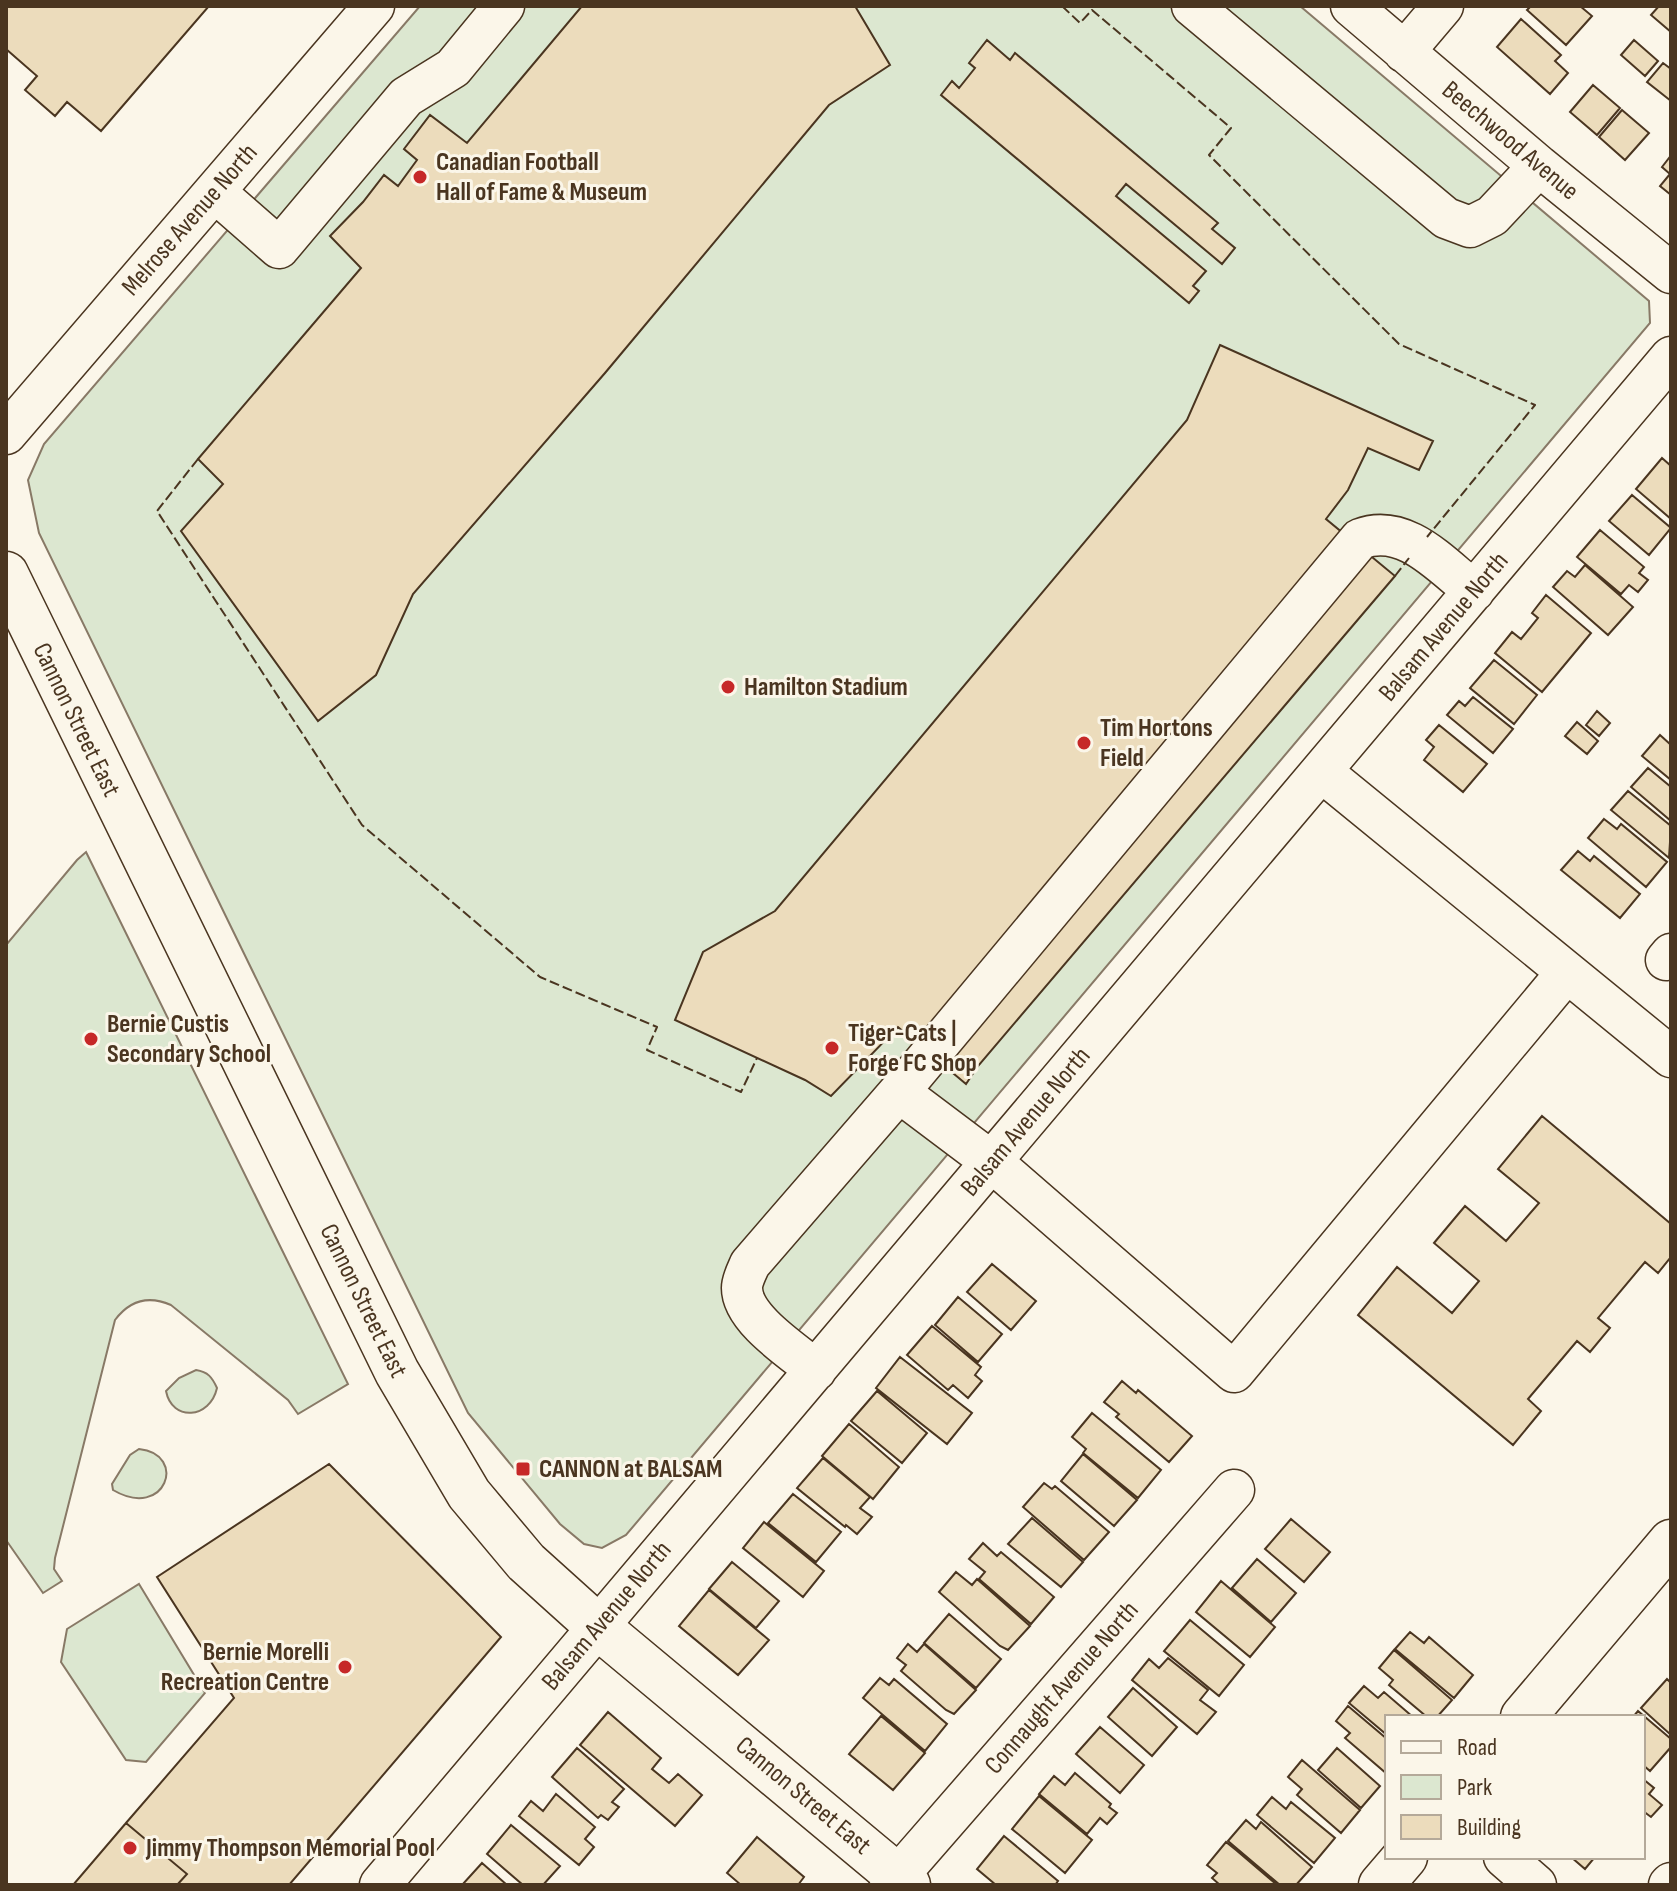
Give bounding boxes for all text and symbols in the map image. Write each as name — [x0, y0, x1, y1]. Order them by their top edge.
street label: Beechwood Avenue — [1435, 75, 1585, 207]
street label: Melrose Avenue North — [116, 138, 264, 302]
place label: Canadian Football Hall of Fame & Museum — [436, 147, 647, 208]
marker: Canadian Football Hall of Fame & Museum — [411, 168, 429, 186]
street label: Balsam Avenue North — [1373, 546, 1515, 708]
street label: Cannon Street East — [25, 638, 127, 802]
place label: Hamilton Stadium — [744, 672, 908, 703]
marker: Hamilton Stadium — [719, 678, 737, 696]
place label: Tim Hortons Field — [1100, 713, 1213, 774]
marker: Tim Hortons Field — [1075, 734, 1093, 752]
place label: Bernie Custis Secondary School — [107, 1009, 271, 1070]
place label: Tiger-Cats | Forge FC Shop — [848, 1018, 977, 1079]
marker: Bernie Custis Secondary School — [82, 1030, 100, 1048]
marker: Tiger-Cats | Forge FC Shop — [823, 1039, 841, 1057]
street label: Balsam Avenue North — [955, 1041, 1097, 1203]
street label: Cannon Street East — [312, 1219, 414, 1383]
place label: CANNON at BALSAM — [539, 1454, 723, 1485]
marker: CANNON at BALSAM — [514, 1460, 532, 1478]
street label: Balsam Avenue North — [536, 1535, 678, 1697]
street label: Connaught Avenue North — [979, 1595, 1145, 1781]
place label: Bernie Morelli Recreation Centre — [161, 1637, 329, 1698]
marker: Bernie Morelli Recreation Centre — [336, 1658, 354, 1676]
legend — [1385, 1715, 1645, 1859]
street label: Cannon Street East — [729, 1730, 877, 1862]
text: Road — [1457, 1733, 1497, 1762]
text: Park — [1457, 1773, 1492, 1802]
text: Building — [1457, 1813, 1521, 1842]
place label: Jimmy Thompson Memorial Pool — [145, 1833, 435, 1864]
marker: Jimmy Thompson Memorial Pool — [121, 1839, 139, 1857]

